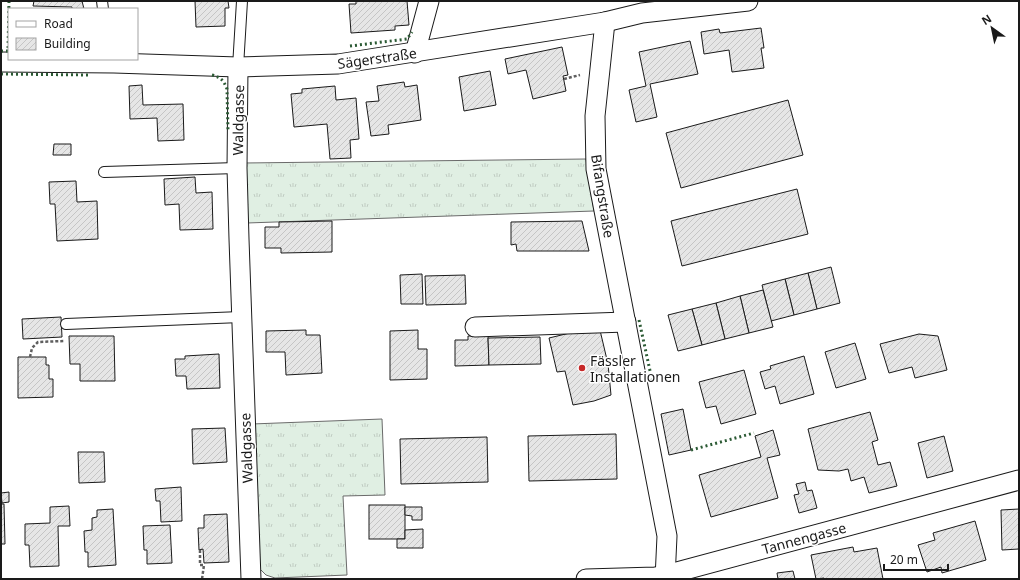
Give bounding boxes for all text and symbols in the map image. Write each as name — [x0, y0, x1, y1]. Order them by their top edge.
legend — [8, 8, 138, 60]
north arrow — [972, 8, 1012, 48]
text: N — [978, 10, 994, 28]
text: Road — [44, 15, 73, 32]
text: Building — [44, 35, 91, 52]
street label: Sägerstraße — [336, 43, 418, 73]
street label: Waldgasse — [228, 84, 248, 155]
street label: Bifangstraße — [587, 153, 619, 239]
place label: Fässler Installationen — [590, 351, 680, 386]
marker: Fässler Installationen — [577, 363, 587, 373]
street label: Waldgasse — [235, 412, 257, 484]
street label: Tannengasse — [760, 518, 848, 558]
scale bar — [884, 546, 948, 572]
text: 20 m — [890, 551, 918, 568]

